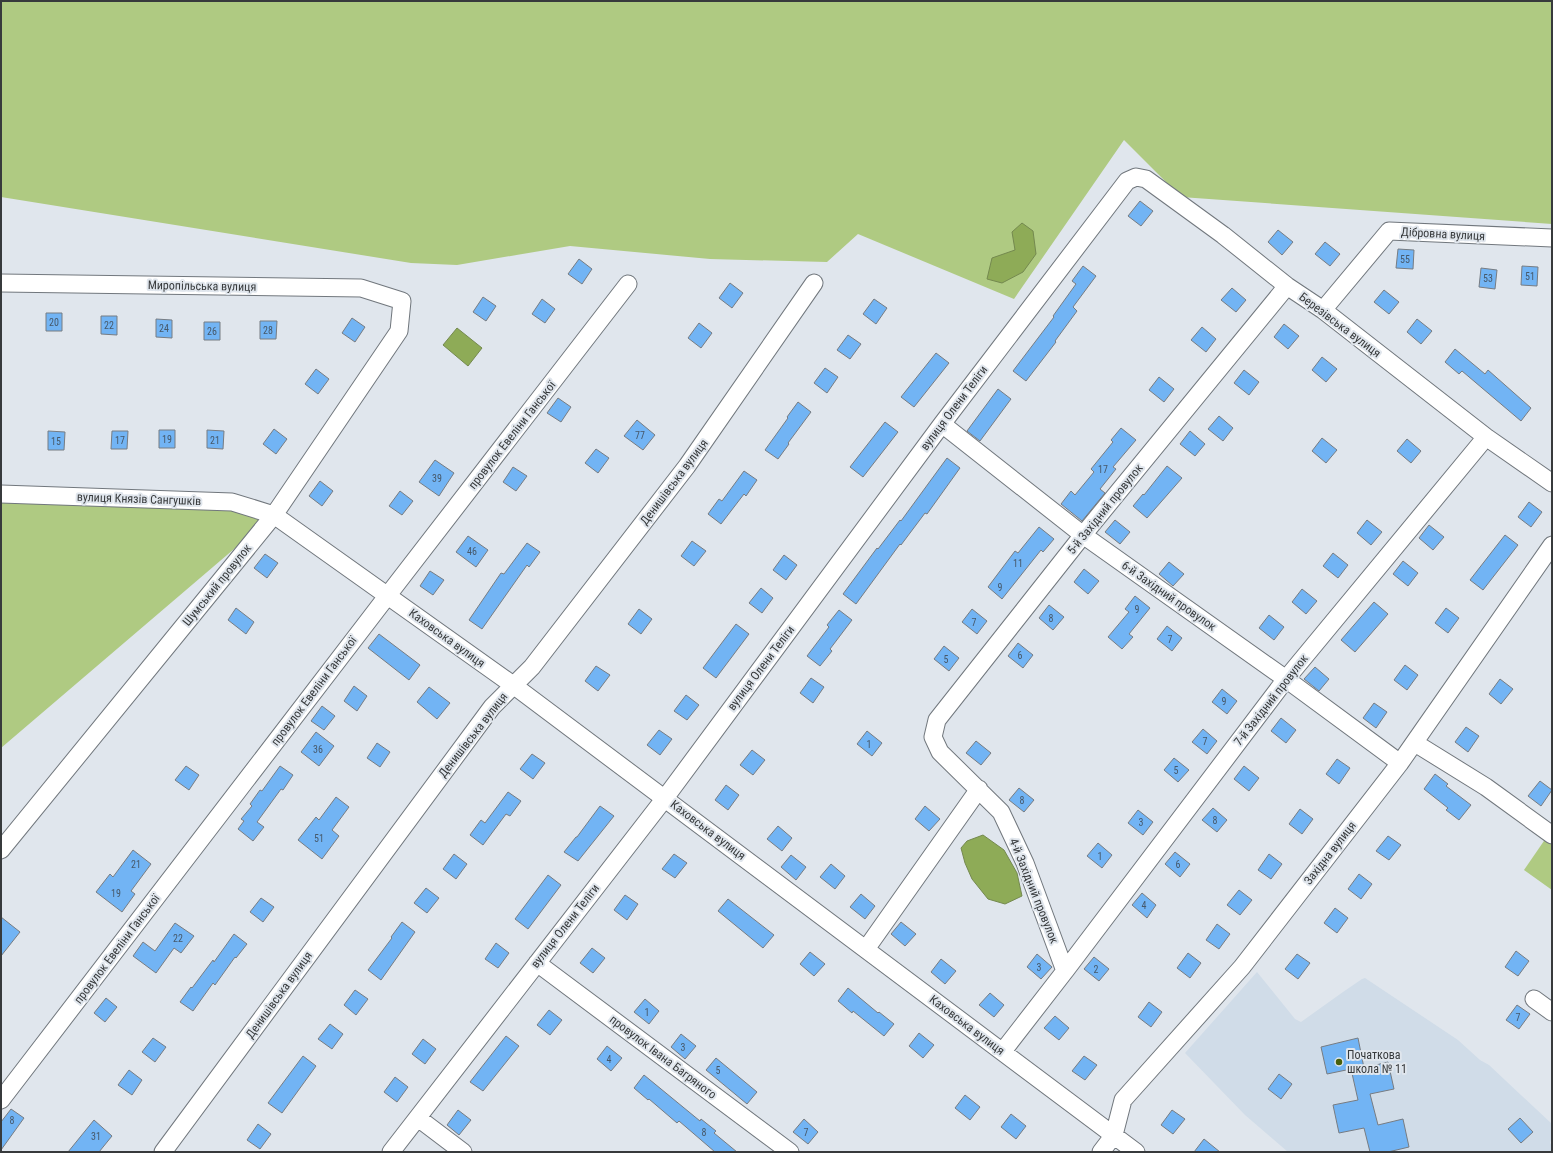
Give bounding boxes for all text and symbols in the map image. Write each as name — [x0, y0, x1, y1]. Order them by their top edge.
street label: Дібровна вулиця — [1401, 225, 1485, 243]
house number: 55 — [1400, 254, 1410, 265]
house number: 51 — [1525, 271, 1535, 282]
house number: 53 — [1483, 273, 1493, 284]
street label: Миропільська вулиця — [148, 278, 256, 294]
street label: Березівська вулиця — [1296, 290, 1384, 360]
house number: 20 — [49, 317, 59, 328]
house number: 22 — [104, 320, 114, 331]
house number: 24 — [159, 323, 169, 334]
house number: 28 — [263, 325, 273, 336]
house number: 26 — [207, 326, 217, 337]
street label: вулиця Олени Теліги — [918, 363, 990, 453]
street label: провулок Евеліни Ганської — [465, 377, 559, 492]
house number: 77 — [635, 430, 645, 441]
house number: 19 — [162, 434, 172, 445]
house number: 17 — [115, 435, 125, 446]
house number: 21 — [210, 435, 220, 446]
house number: 15 — [51, 436, 61, 447]
street label: Денишівська вулиця — [637, 436, 711, 528]
street label: 5-й Західний провулок — [1064, 461, 1146, 557]
house number: 17 — [1098, 464, 1108, 475]
house number: 39 — [432, 473, 442, 484]
street label: вулиця Князів Сангушків — [77, 490, 201, 508]
street label: Шумський провулок — [180, 541, 254, 629]
house number: 46 — [467, 546, 477, 557]
house number: 11 — [1013, 558, 1023, 569]
street label: 6-й Західний провулок — [1119, 558, 1219, 634]
house number: 9 — [998, 582, 1003, 593]
house number: 9 — [1135, 604, 1140, 615]
street label: Каховська вулиця — [406, 606, 488, 670]
house number: 8 — [1049, 613, 1054, 624]
house number: 7 — [972, 617, 977, 628]
street label: вулиця Олени Теліги — [725, 623, 797, 713]
street label: провулок Евеліни Ганської — [268, 633, 360, 748]
house number: 7 — [1168, 634, 1173, 645]
house number: 6 — [1018, 650, 1023, 661]
street label: 7-й Західний провулок — [1231, 651, 1311, 748]
house number: 5 — [944, 654, 949, 665]
street label: Денишівська вулиця — [436, 690, 510, 780]
house number: 9 — [1222, 696, 1227, 707]
house number: 7 — [1203, 736, 1208, 747]
house number: 1 — [867, 739, 871, 750]
house number: 36 — [313, 744, 323, 755]
house number: 5 — [1174, 765, 1179, 776]
house number: 8 — [1020, 795, 1025, 806]
street label: Каховська вулиця — [668, 797, 748, 863]
house number: 8 — [1213, 815, 1218, 826]
house number: 3 — [1139, 817, 1144, 828]
street label: Західна вулиця — [1301, 819, 1359, 887]
house number: 51 — [314, 833, 324, 844]
street label: 4-й Західний провулок — [1007, 836, 1062, 946]
house number: 1 — [1098, 851, 1102, 862]
house number: 21 — [131, 859, 141, 870]
house number: 6 — [1176, 859, 1181, 870]
street label: вулиця Олени Теліги — [528, 881, 602, 971]
house number: 19 — [111, 888, 121, 899]
street label: провулок Евеліни Ганської — [71, 891, 163, 1006]
house number: 4 — [1142, 900, 1147, 911]
house number: 22 — [173, 933, 183, 944]
street label: Денишівська вулиця — [243, 949, 315, 1041]
house number: 3 — [1037, 962, 1042, 973]
house number: 2 — [1094, 964, 1099, 975]
street label: Каховська вулиця — [927, 992, 1007, 1058]
house number: 1 — [645, 1007, 649, 1018]
street label: провулок Івана Багряного — [607, 1012, 719, 1102]
house number: 7 — [1516, 1012, 1521, 1023]
house number: 3 — [681, 1042, 686, 1053]
place label: Початкова школа № 11 — [1347, 1048, 1407, 1076]
house number: 4 — [607, 1054, 612, 1065]
marker: Початкова школа № 11 — [1334, 1057, 1344, 1067]
house number: 5 — [716, 1065, 721, 1076]
house number: 8 — [10, 1115, 15, 1126]
house number: 8 — [702, 1127, 707, 1138]
house number: 7 — [804, 1127, 809, 1138]
house number: 31 — [91, 1131, 101, 1142]

